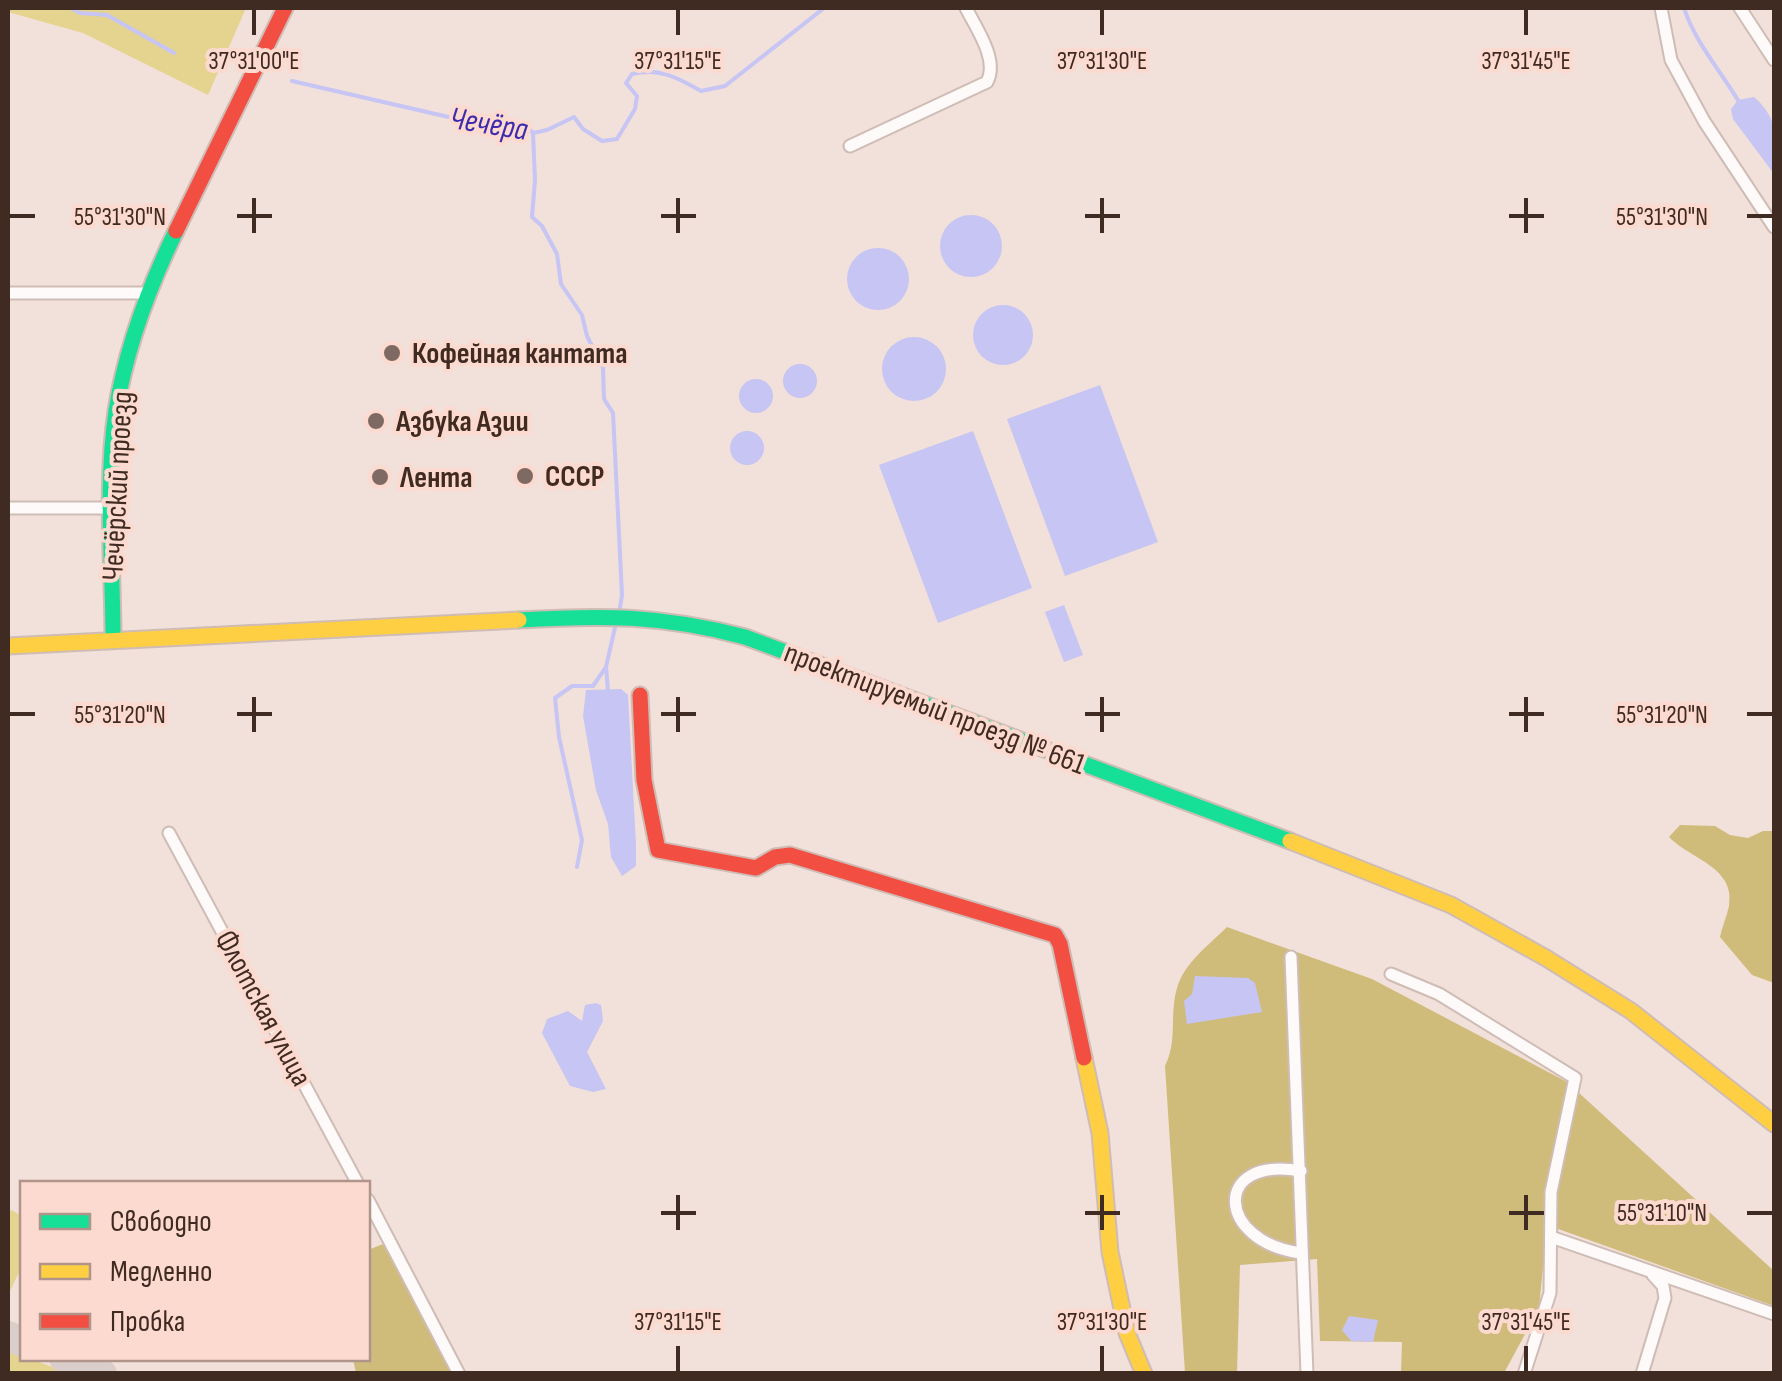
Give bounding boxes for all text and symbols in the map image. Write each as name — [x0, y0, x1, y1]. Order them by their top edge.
text: 37°31'00"E — [208, 46, 300, 77]
text: 37°31'15"E — [634, 46, 722, 77]
text: 37°31'30"E — [1057, 46, 1147, 77]
text: 37°31'45"E — [1481, 46, 1571, 77]
water label: Чечёра — [447, 99, 531, 150]
text: 55°31'30"N — [74, 202, 166, 233]
text: 55°31'30"N — [1616, 202, 1708, 233]
place label: Кофейная кантата — [412, 336, 628, 372]
marker: Кофейная кантата — [381, 342, 403, 364]
street label: Чечёрский проезд — [95, 391, 141, 582]
place label: Азбука Азии — [395, 404, 529, 440]
marker: Азбука Азии — [365, 410, 387, 432]
place label: СССР — [545, 459, 604, 495]
place label: Лента — [399, 460, 472, 496]
marker: СССР — [514, 465, 536, 487]
marker: Лента — [369, 466, 391, 488]
street label: проектируемый проезд № 661 — [779, 635, 1091, 783]
text: 55°31'20"N — [74, 700, 166, 731]
text: 55°31'20"N — [1616, 700, 1708, 731]
street label: Флотская улица — [207, 924, 319, 1092]
legend — [20, 1181, 370, 1361]
text: 55°31'10"N — [1617, 1198, 1707, 1229]
text: Свободно — [110, 1204, 212, 1240]
text: Медленно — [110, 1254, 212, 1290]
text: Пробка — [110, 1304, 185, 1340]
text: 37°31'15"E — [634, 1307, 722, 1338]
text: 37°31'30"E — [1057, 1307, 1147, 1338]
text: 37°31'45"E — [1481, 1307, 1571, 1338]

